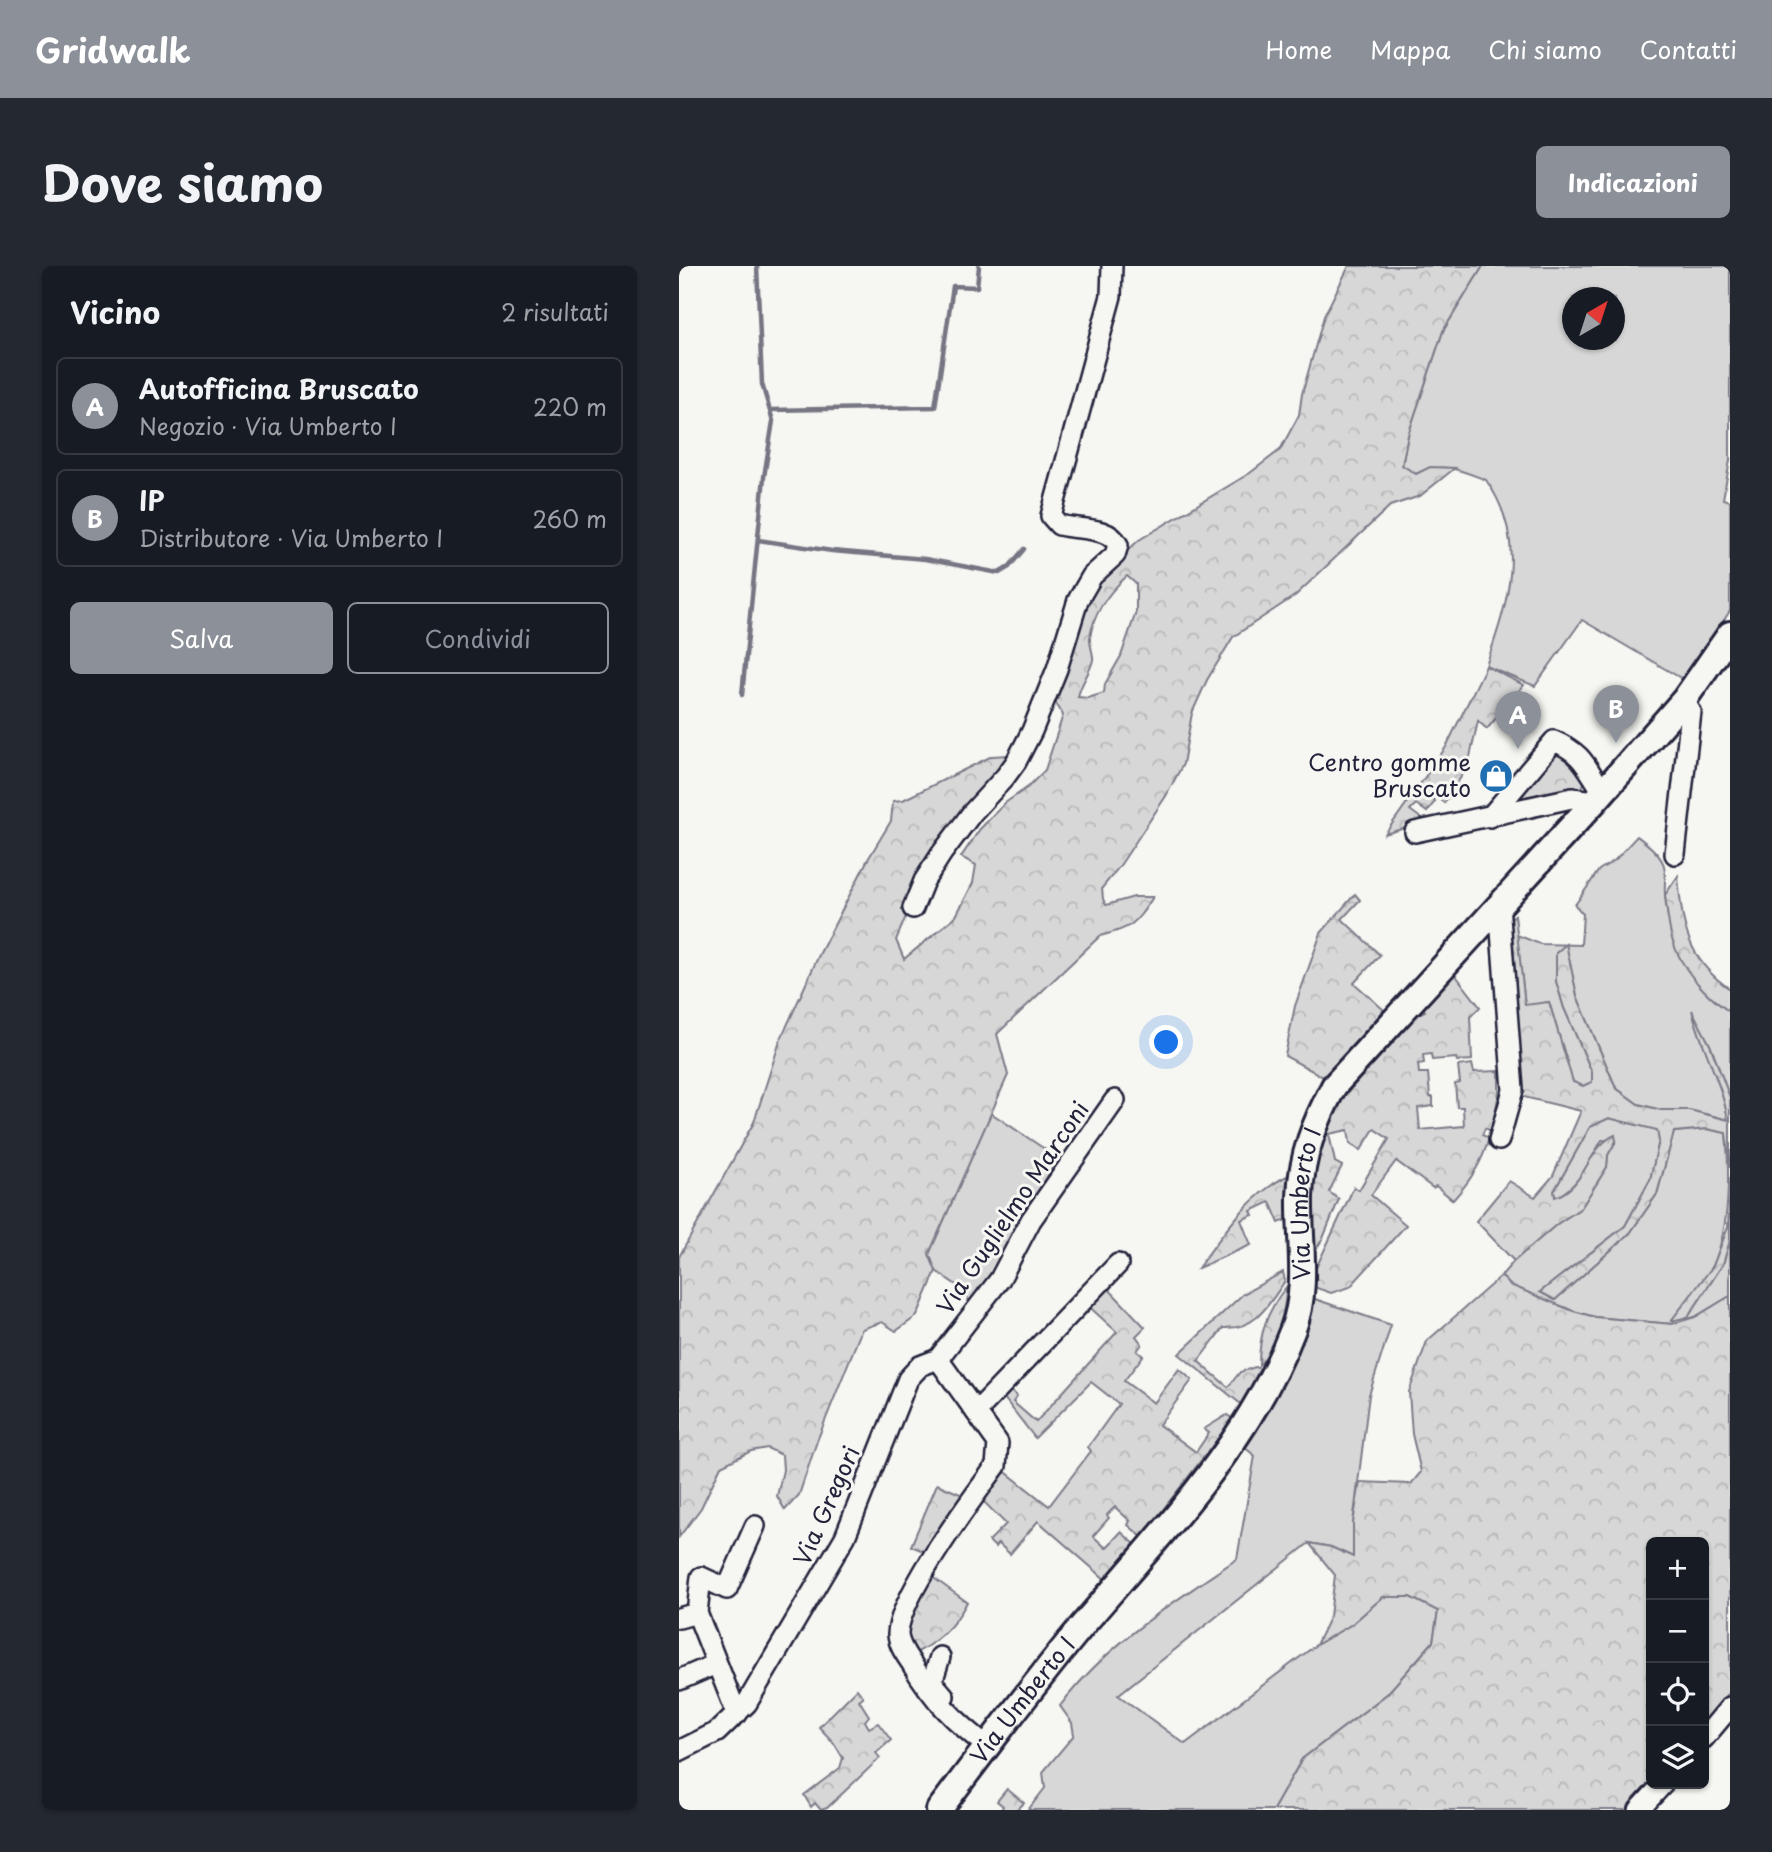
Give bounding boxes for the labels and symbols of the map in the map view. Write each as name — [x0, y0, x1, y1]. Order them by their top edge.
north arrow — [1562, 287, 1625, 350]
pin: B — [1593, 685, 1639, 743]
pin: A — [1495, 691, 1541, 749]
place label: Centro gomme Bruscato — [1308, 744, 1471, 805]
shop icon: Centro gomme Bruscato — [1477, 757, 1515, 795]
your location — [1149, 1025, 1183, 1059]
street label: Via Guglielmo Marconi — [927, 1093, 1096, 1321]
street label: Via Umberto I — [1281, 1122, 1329, 1281]
street label: Via Gregori — [784, 1440, 868, 1571]
street label: Via Umberto I — [961, 1628, 1083, 1771]

